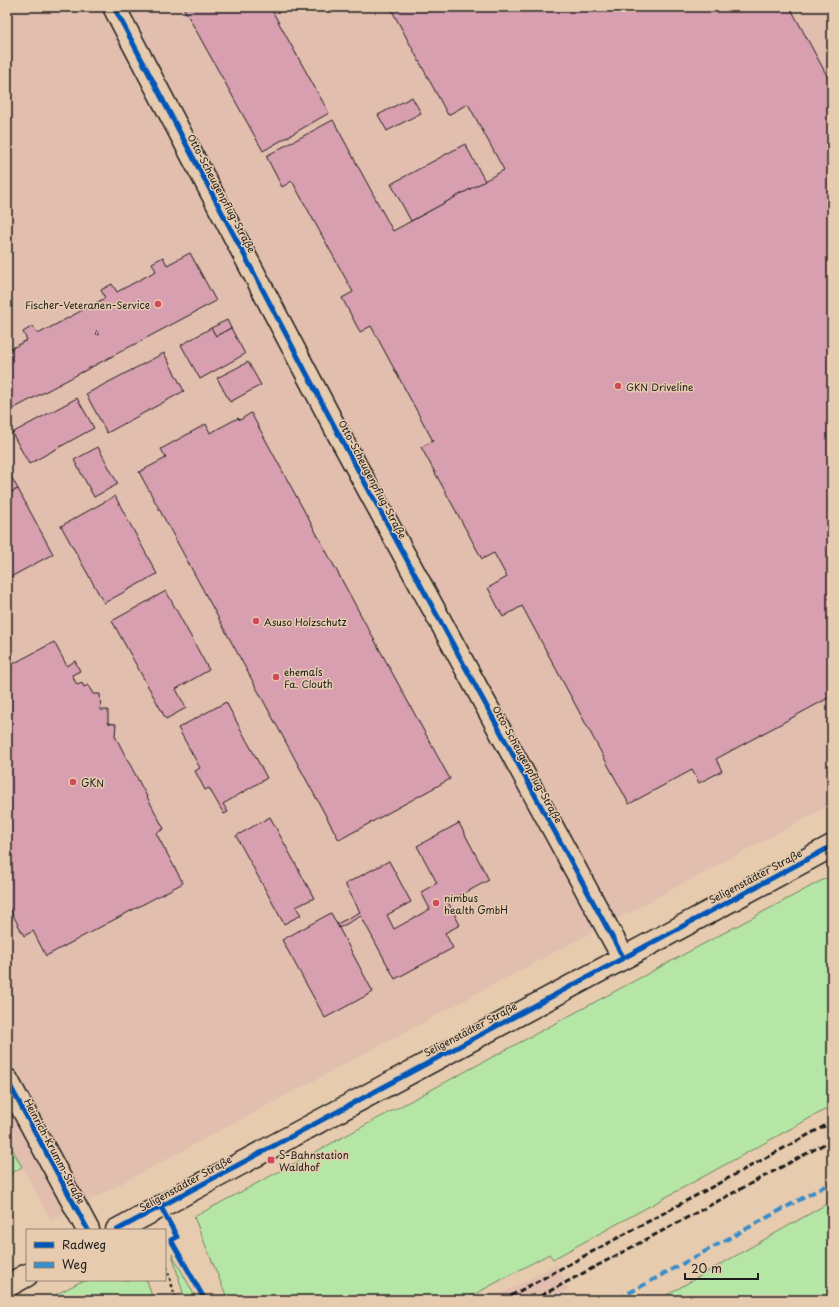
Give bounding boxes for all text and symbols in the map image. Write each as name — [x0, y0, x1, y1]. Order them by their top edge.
street label: Otto-Scheugenpflug-Straße — [184, 131, 260, 255]
place label: Fischer-Veteranen-Service — [25, 297, 150, 312]
marker: Fischer-Veteranen-Service — [153, 299, 163, 309]
house number: 4 — [94, 327, 100, 339]
place label: GKN Driveline — [626, 379, 694, 394]
marker: GKN Driveline — [613, 381, 623, 391]
street label: Otto-Scheugenpflug-Straße — [335, 417, 411, 541]
place label: Asuso Holzschutz — [264, 614, 347, 629]
marker: Asuso Holzschutz — [251, 616, 261, 626]
place label: ehemals Fa. Clouth — [284, 664, 333, 691]
marker: ehemals Fa. Clouth — [271, 672, 281, 682]
street label: Otto-Scheugenpflug-Straße — [489, 702, 567, 826]
place label: GKN — [81, 775, 104, 790]
marker: GKN — [68, 777, 78, 787]
street label: Seligenstädter Straße — [706, 845, 804, 907]
place label: nimbus health GmbH — [444, 890, 508, 917]
marker: nimbus health GmbH — [431, 898, 441, 908]
street label: Seligenstädter Straße — [421, 998, 519, 1060]
street label: Heinrich-Krumm-Straße — [21, 1096, 89, 1206]
place label: S-Bahnstation Waldhof — [279, 1147, 349, 1174]
street label: Seligenstädter Straße — [136, 1151, 234, 1215]
marker: S-Bahnstation Waldhof — [266, 1155, 276, 1165]
legend — [26, 1229, 166, 1281]
text: Radweg — [62, 1235, 106, 1253]
text: Weg — [62, 1255, 87, 1273]
scale bar — [685, 1255, 758, 1281]
text: 20 m — [691, 1259, 722, 1277]

